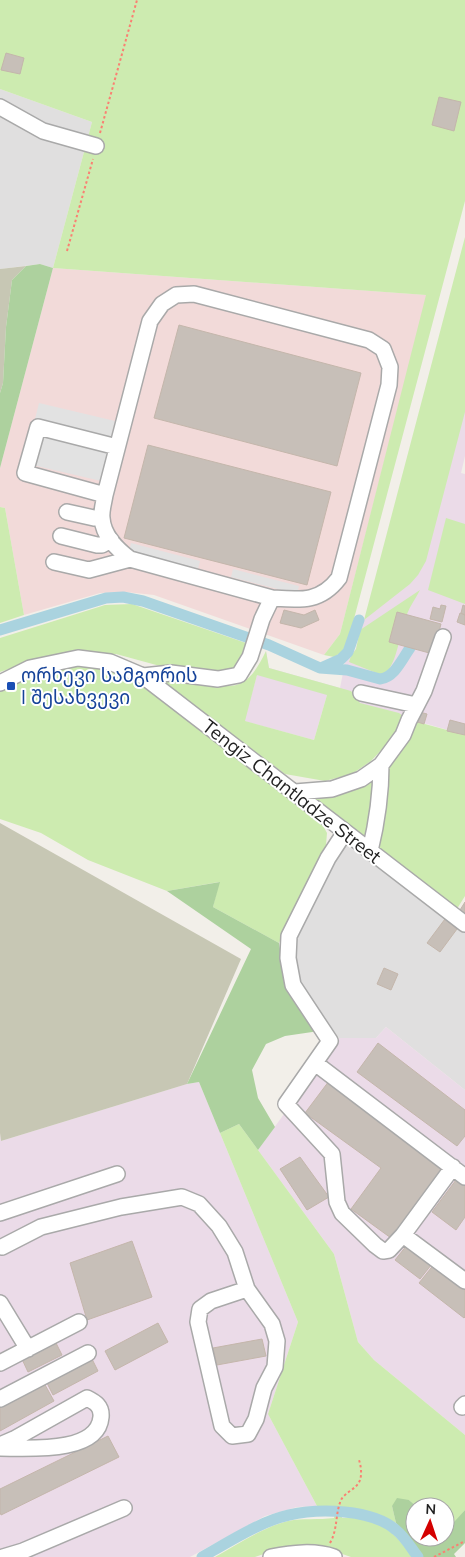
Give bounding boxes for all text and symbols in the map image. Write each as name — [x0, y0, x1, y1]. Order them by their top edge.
place label: ორხევი სამგორის I შესახვევი — [21, 663, 198, 709]
marker: ორხევი სამგორის I შესახვევი — [5, 680, 17, 692]
street label: Tengiz Chantladze Street — [198, 714, 387, 869]
north arrow — [405, 1497, 455, 1547]
text: N — [425, 1500, 436, 1518]

